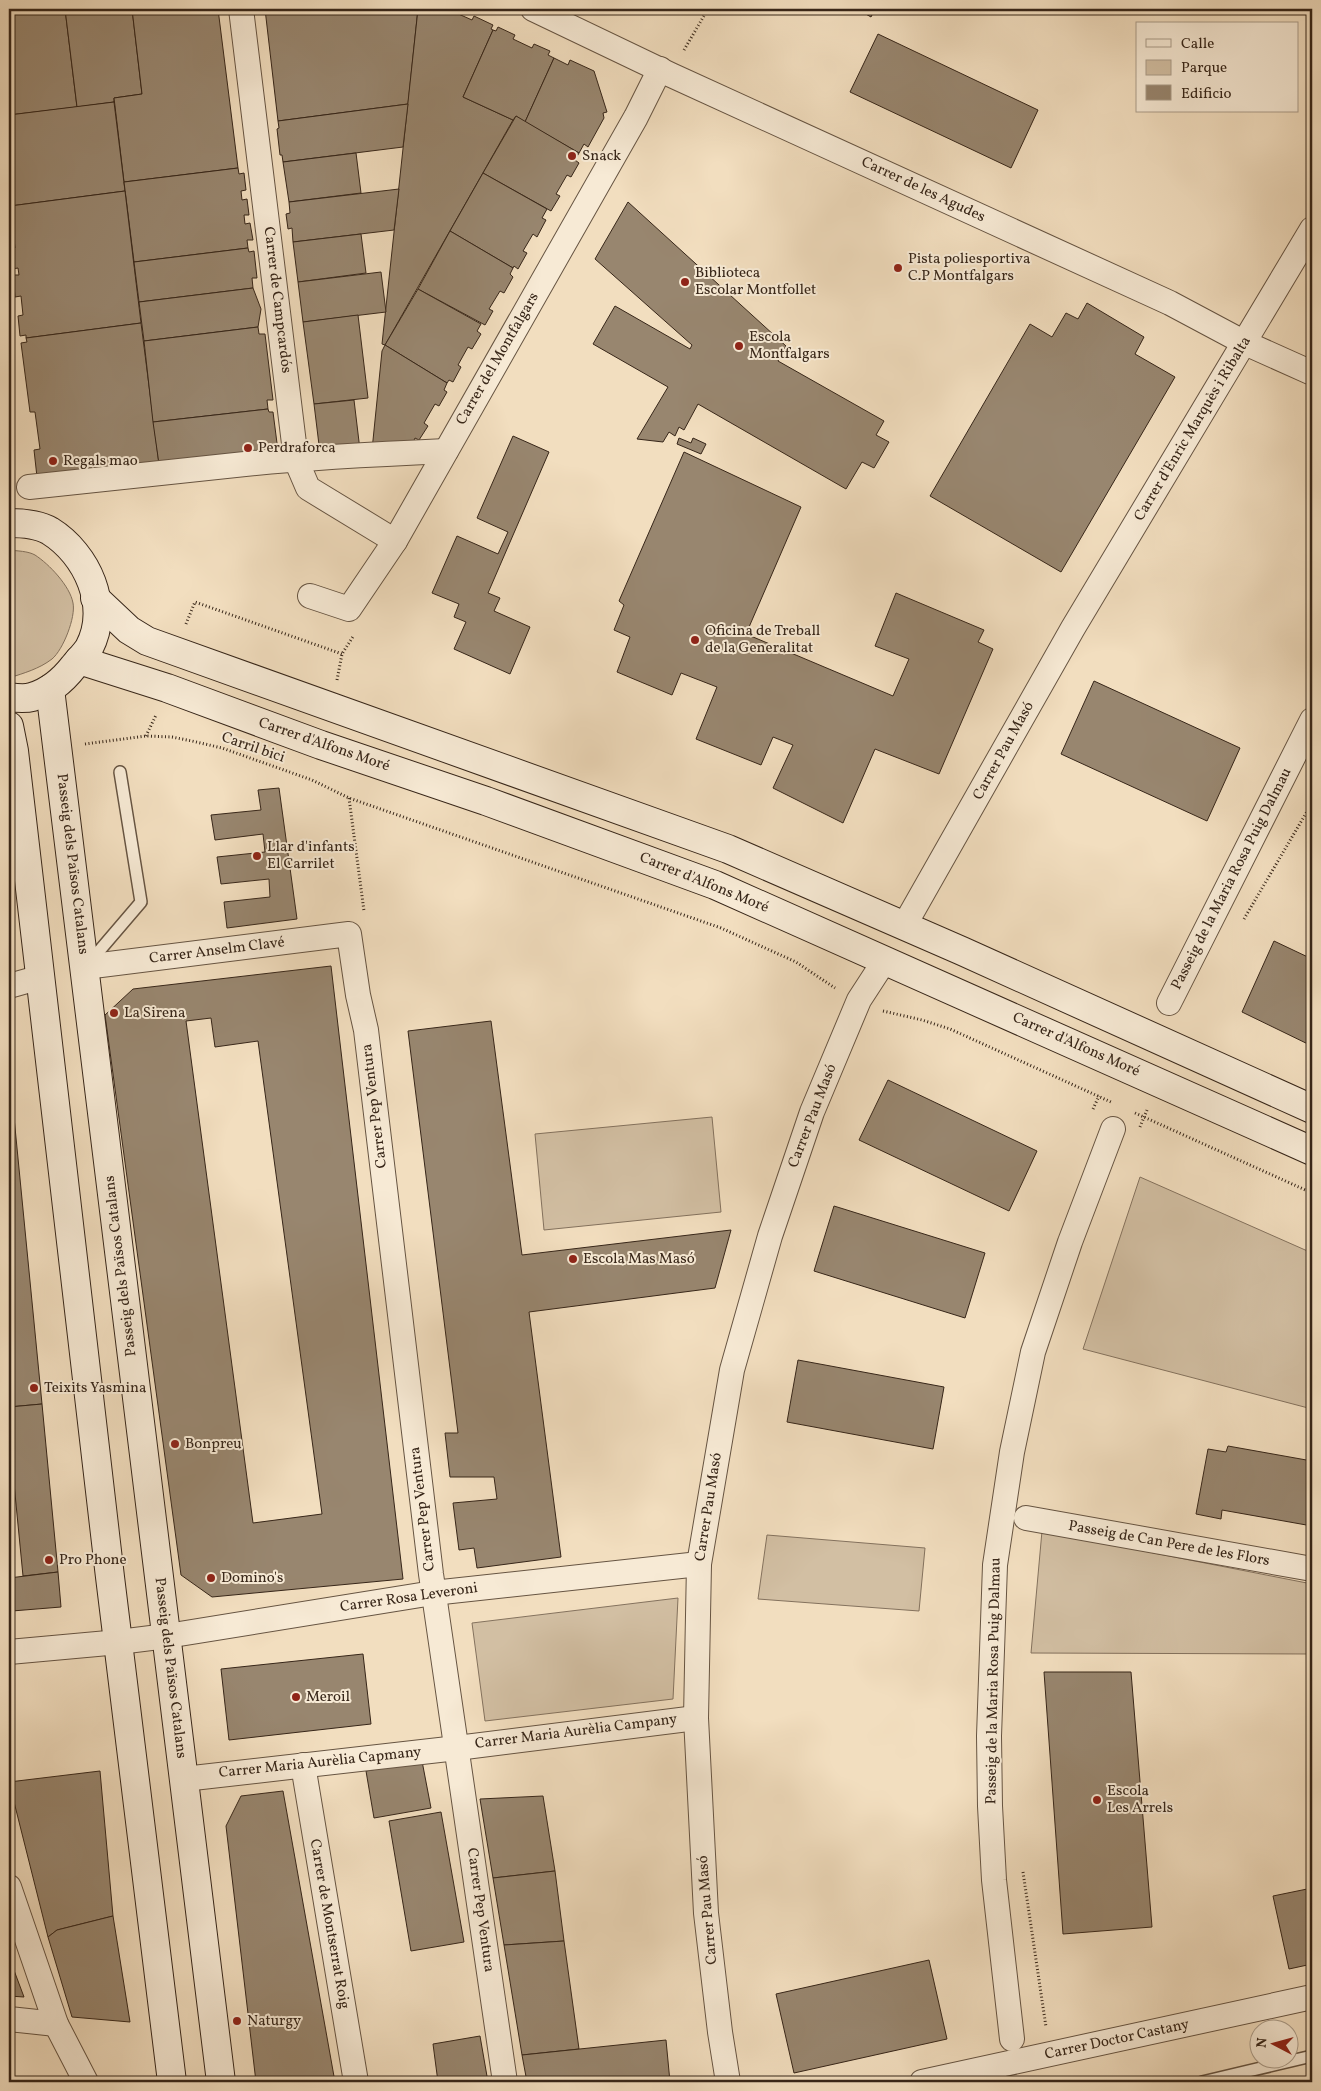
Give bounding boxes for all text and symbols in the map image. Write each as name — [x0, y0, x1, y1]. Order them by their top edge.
legend — [1136, 22, 1298, 112]
text: Calle — [1181, 34, 1214, 55]
text: Parque — [1181, 58, 1227, 79]
text: Edificio — [1181, 84, 1232, 105]
place label: Snack — [582, 146, 621, 167]
marker: Snack — [566, 150, 578, 162]
street label: Carrer de les Agudes — [858, 152, 988, 228]
street label: Carrer de Campcardós — [258, 226, 296, 374]
place label: Pista poliesportiva C.P Montfalgars — [908, 249, 1030, 287]
marker: Pista poliesportiva C.P Montfalgars — [892, 262, 904, 274]
place label: Biblioteca Escolar Montfollet — [695, 263, 816, 301]
marker: Biblioteca Escolar Montfollet — [679, 276, 691, 288]
street label: Carrer del Montfalgars — [451, 289, 545, 429]
place label: Escola Montfalgars — [749, 327, 830, 365]
street label: Carrer d'Enric Marquès i Ribalta — [1129, 333, 1257, 525]
marker: Escola Montfalgars — [733, 340, 745, 352]
place label: Perdraforca — [258, 438, 336, 459]
marker: Perdraforca — [242, 442, 254, 454]
place label: Regals mao — [63, 451, 138, 472]
marker: Regals mao — [47, 455, 59, 467]
place label: Oficina de Treball de la Generalitat — [705, 621, 820, 659]
marker: Oficina de Treball de la Generalitat — [689, 634, 701, 646]
street label: Carrer Pau Masó — [968, 698, 1040, 804]
street label: Carrer d'Alfons Moré — [255, 713, 393, 777]
street label: Carril bici — [218, 727, 288, 769]
street label: Passeig de la Maria Rosa Puig Dalmau — [1167, 764, 1297, 994]
street label: Passeig dels Països Catalans — [50, 772, 94, 956]
place label: Llar d'infants El Carrilet — [267, 837, 355, 875]
street label: Carrer d'Alfons Moré — [636, 847, 772, 919]
marker: Llar d'infants El Carrilet — [251, 850, 263, 862]
street label: Carrer Anselm Clavé — [148, 932, 286, 970]
place label: La Sirena — [124, 1003, 186, 1024]
marker: La Sirena — [108, 1007, 120, 1019]
street label: Carrer d'Alfons Moré — [1009, 1007, 1143, 1083]
street label: Carrer Pep Ventura — [357, 1043, 393, 1169]
street label: Carrer Pau Masó — [784, 1061, 842, 1171]
street label: Passeig dels Països Catalans — [99, 1174, 143, 1358]
place label: Escola Mas Masó — [583, 1249, 695, 1270]
marker: Escola Mas Masó — [567, 1253, 579, 1265]
place label: Teixits Yasmina — [44, 1378, 147, 1399]
marker: Teixits Yasmina — [28, 1382, 40, 1394]
place label: Bonpreu — [185, 1434, 242, 1455]
marker: Bonpreu — [169, 1438, 181, 1450]
street label: Carrer Pep Ventura — [405, 1446, 441, 1572]
street label: Carrer Pau Masó — [690, 1451, 728, 1563]
street label: Passeig de Can Pere de les Flors — [1067, 1516, 1271, 1572]
place label: Pro Phone — [59, 1550, 127, 1571]
marker: Pro Phone — [43, 1554, 55, 1566]
street label: Passeig de la Maria Rosa Puig Dalmau — [981, 1557, 1007, 1805]
place label: Domino's — [221, 1568, 283, 1589]
marker: Domino's — [205, 1572, 217, 1584]
street label: Passeig dels Països Catalans — [148, 1576, 192, 1760]
street label: Carrer Rosa Leveroni — [339, 1578, 479, 1618]
place label: Meroil — [306, 1687, 350, 1708]
marker: Meroil — [290, 1691, 302, 1703]
street label: Carrer Maria Aurèlia Campany — [474, 1709, 678, 1755]
street label: Carrer Maria Aurèlia Capmany — [218, 1742, 422, 1784]
place label: Escola Les Arrels — [1107, 1781, 1173, 1819]
marker: Escola Les Arrels — [1091, 1794, 1103, 1806]
street label: Carrer de Montserrat Roig — [304, 1837, 354, 2011]
street label: Carrer Pep Ventura — [461, 1846, 499, 1974]
street label: Carrer Pau Masó — [693, 1854, 723, 1966]
place label: Naturgy — [247, 2011, 301, 2032]
street label: Carrer Doctor Castany — [1043, 2014, 1191, 2066]
marker: Naturgy — [231, 2015, 243, 2027]
north arrow — [1248, 2018, 1298, 2068]
text: N — [1253, 2037, 1273, 2049]

